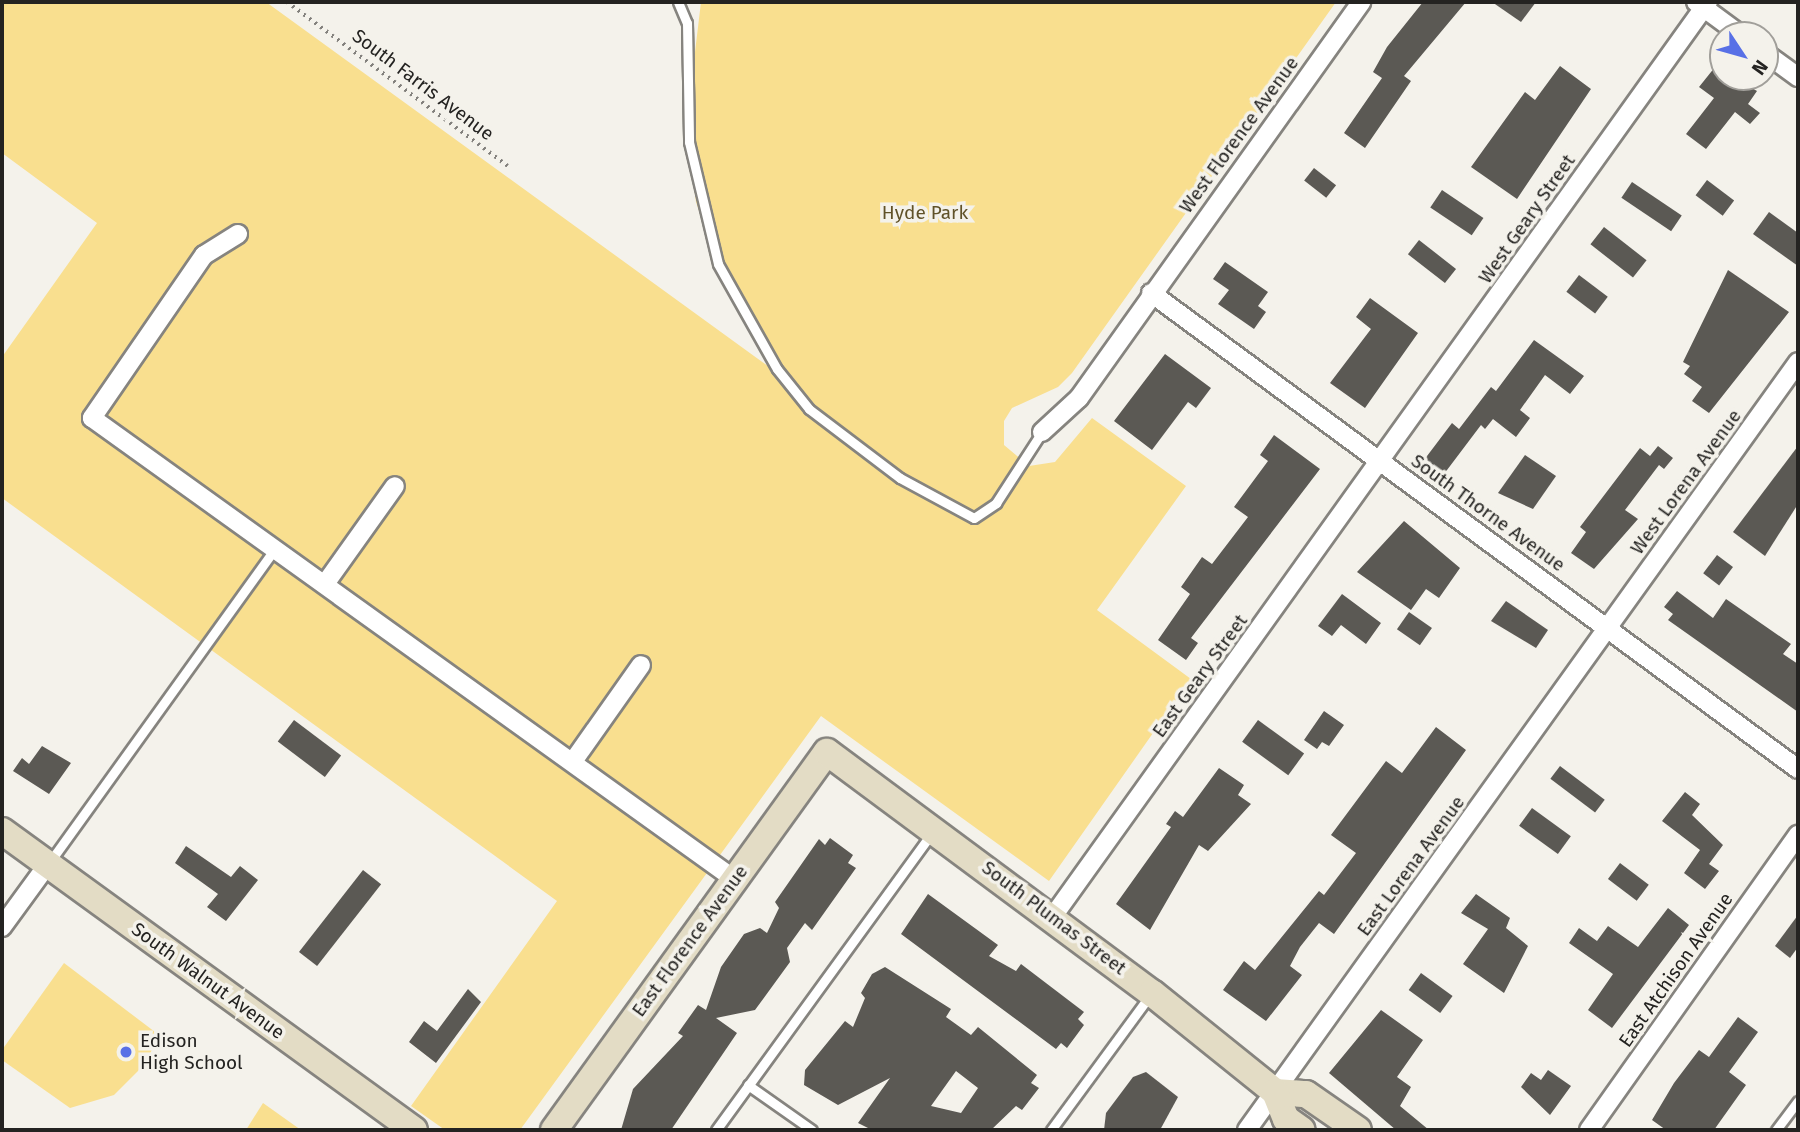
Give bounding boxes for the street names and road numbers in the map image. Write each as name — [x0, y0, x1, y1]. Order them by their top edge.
street label: South Farris Avenue — [348, 24, 498, 146]
street label: West Florence Avenue — [1175, 52, 1303, 218]
street label: West Geary Street — [1474, 150, 1580, 288]
street label: West Lorena Avenue — [1626, 405, 1746, 559]
street label: South Thorne Avenue — [1407, 450, 1569, 576]
street label: East Geary Street — [1148, 610, 1252, 742]
street label: East Lorena Avenue — [1353, 791, 1469, 941]
street label: South Plumas Street — [977, 856, 1131, 980]
street label: East Florence Avenue — [627, 861, 753, 1021]
street label: East Atchison Avenue — [1614, 888, 1738, 1052]
street label: South Walnut Avenue — [127, 918, 289, 1044]

